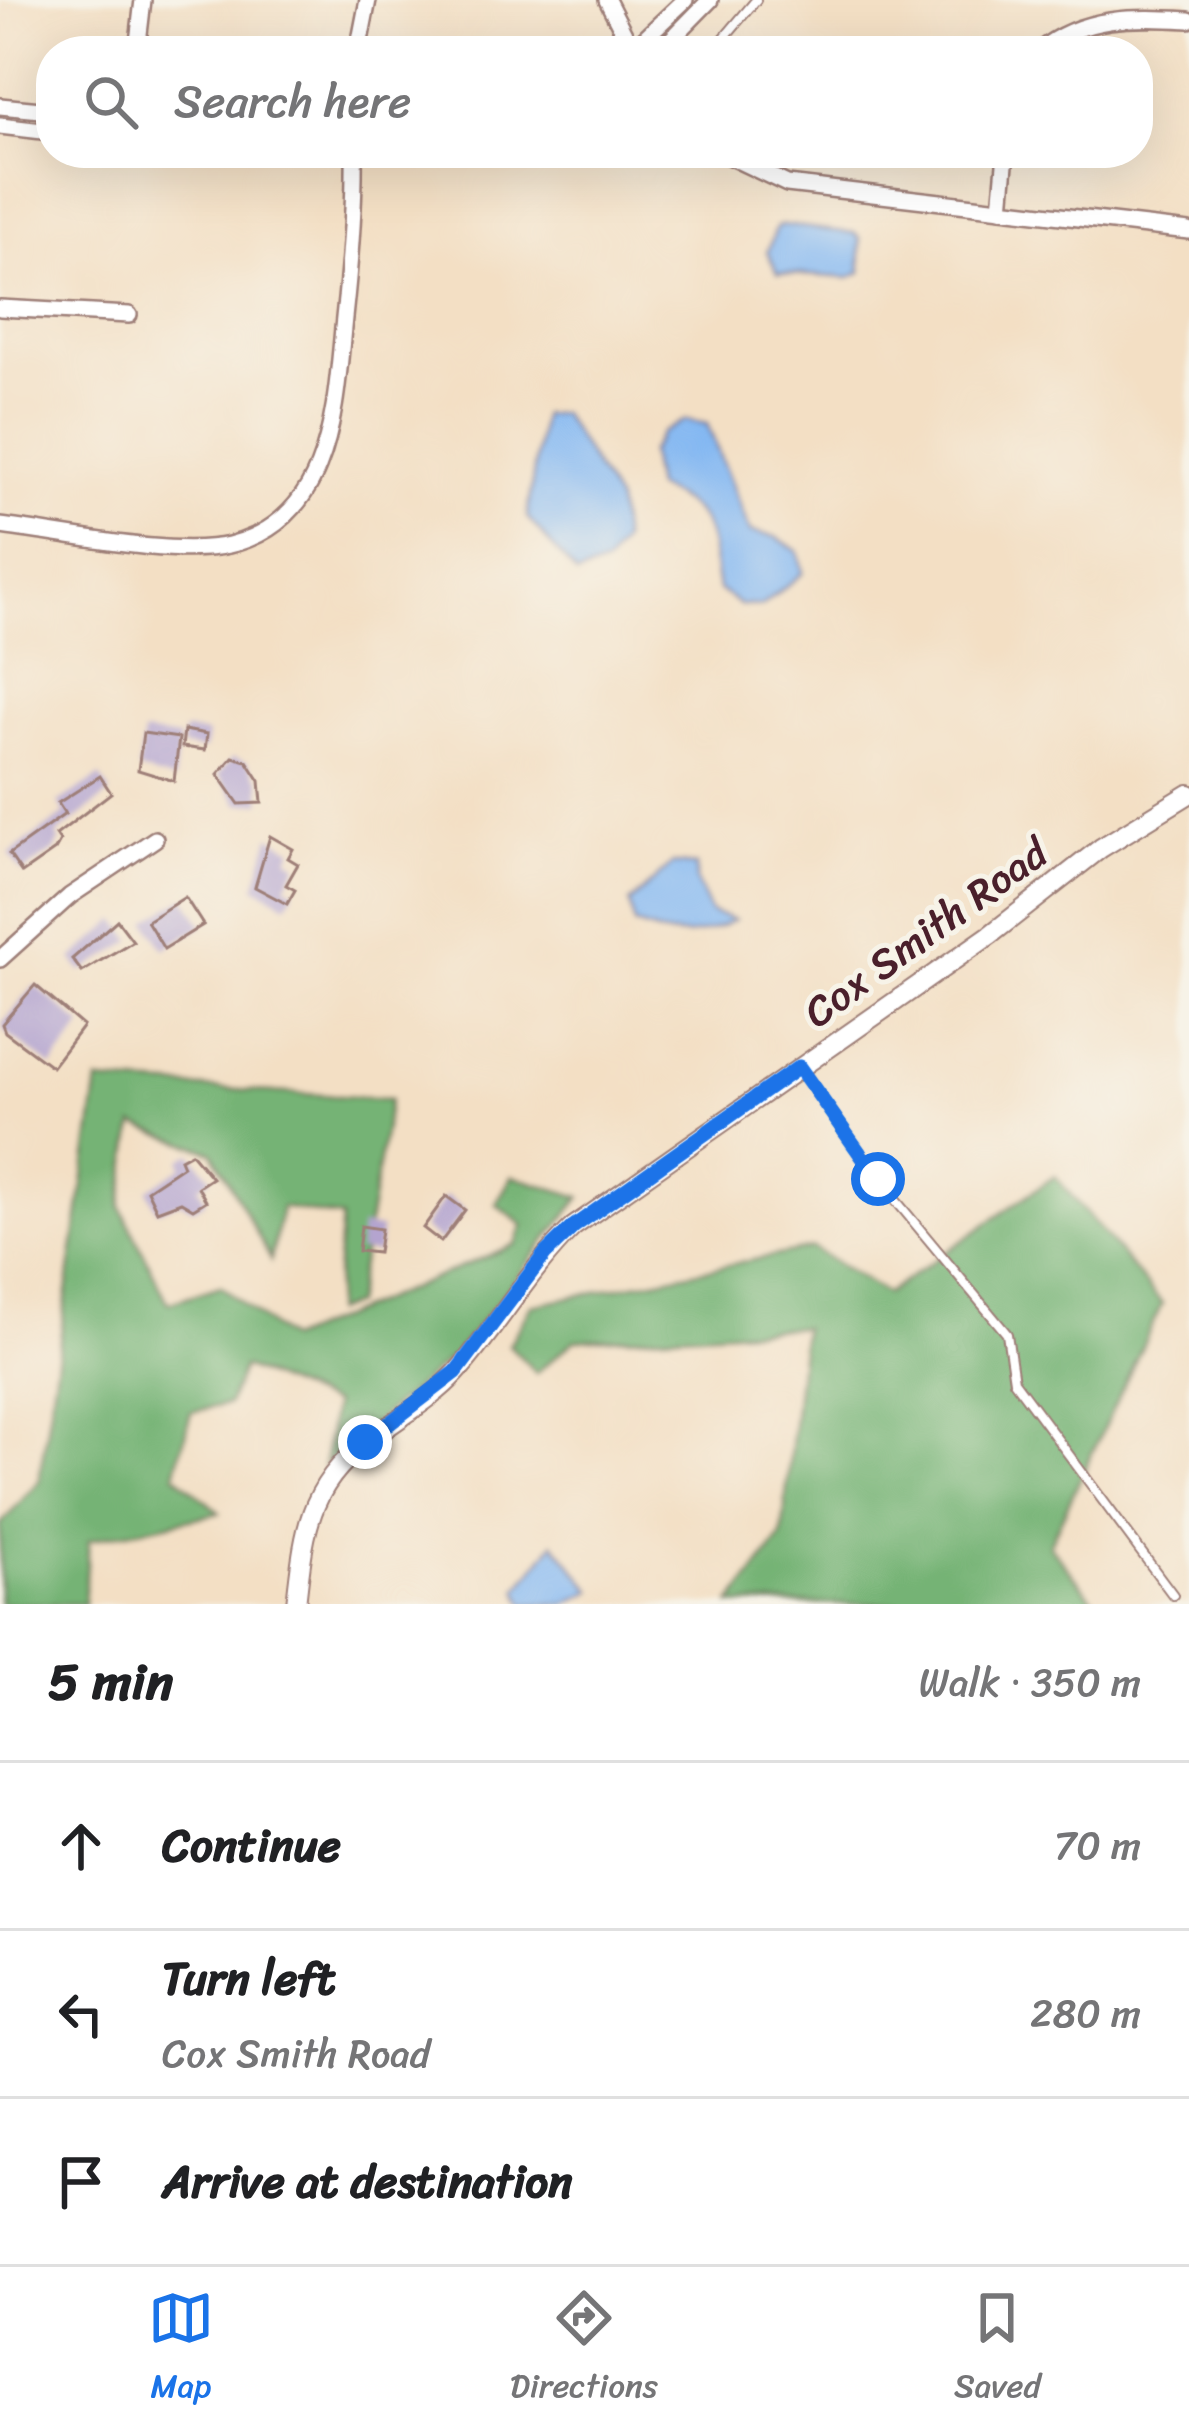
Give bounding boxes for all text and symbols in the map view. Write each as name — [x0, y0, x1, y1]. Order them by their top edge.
search box — [36, 36, 1153, 168]
text: Search here — [174, 62, 411, 142]
icon: search — [78, 69, 144, 135]
street label: Cox Smith Road — [787, 816, 1067, 1048]
route start — [851, 1152, 905, 1206]
route end — [338, 1415, 392, 1469]
text: 5 min — [48, 1637, 173, 1727]
text: Walk · 350 m — [919, 1648, 1141, 1717]
text: Continue — [162, 1806, 341, 1886]
text: 70 m — [1054, 1811, 1141, 1880]
icon: ahead — [48, 1813, 114, 1879]
text: Turn left — [162, 1939, 335, 2019]
text: 280 m — [1030, 1979, 1141, 2048]
icon: left — [48, 1981, 114, 2047]
text: Cox Smith Road — [162, 2019, 430, 2088]
text: Arrive at destination — [162, 2142, 572, 2222]
icon: arrive — [48, 2149, 114, 2215]
tab: Map — [148, 2285, 214, 2415]
tab: Directions — [510, 2285, 658, 2415]
tab: Saved — [954, 2285, 1041, 2415]

